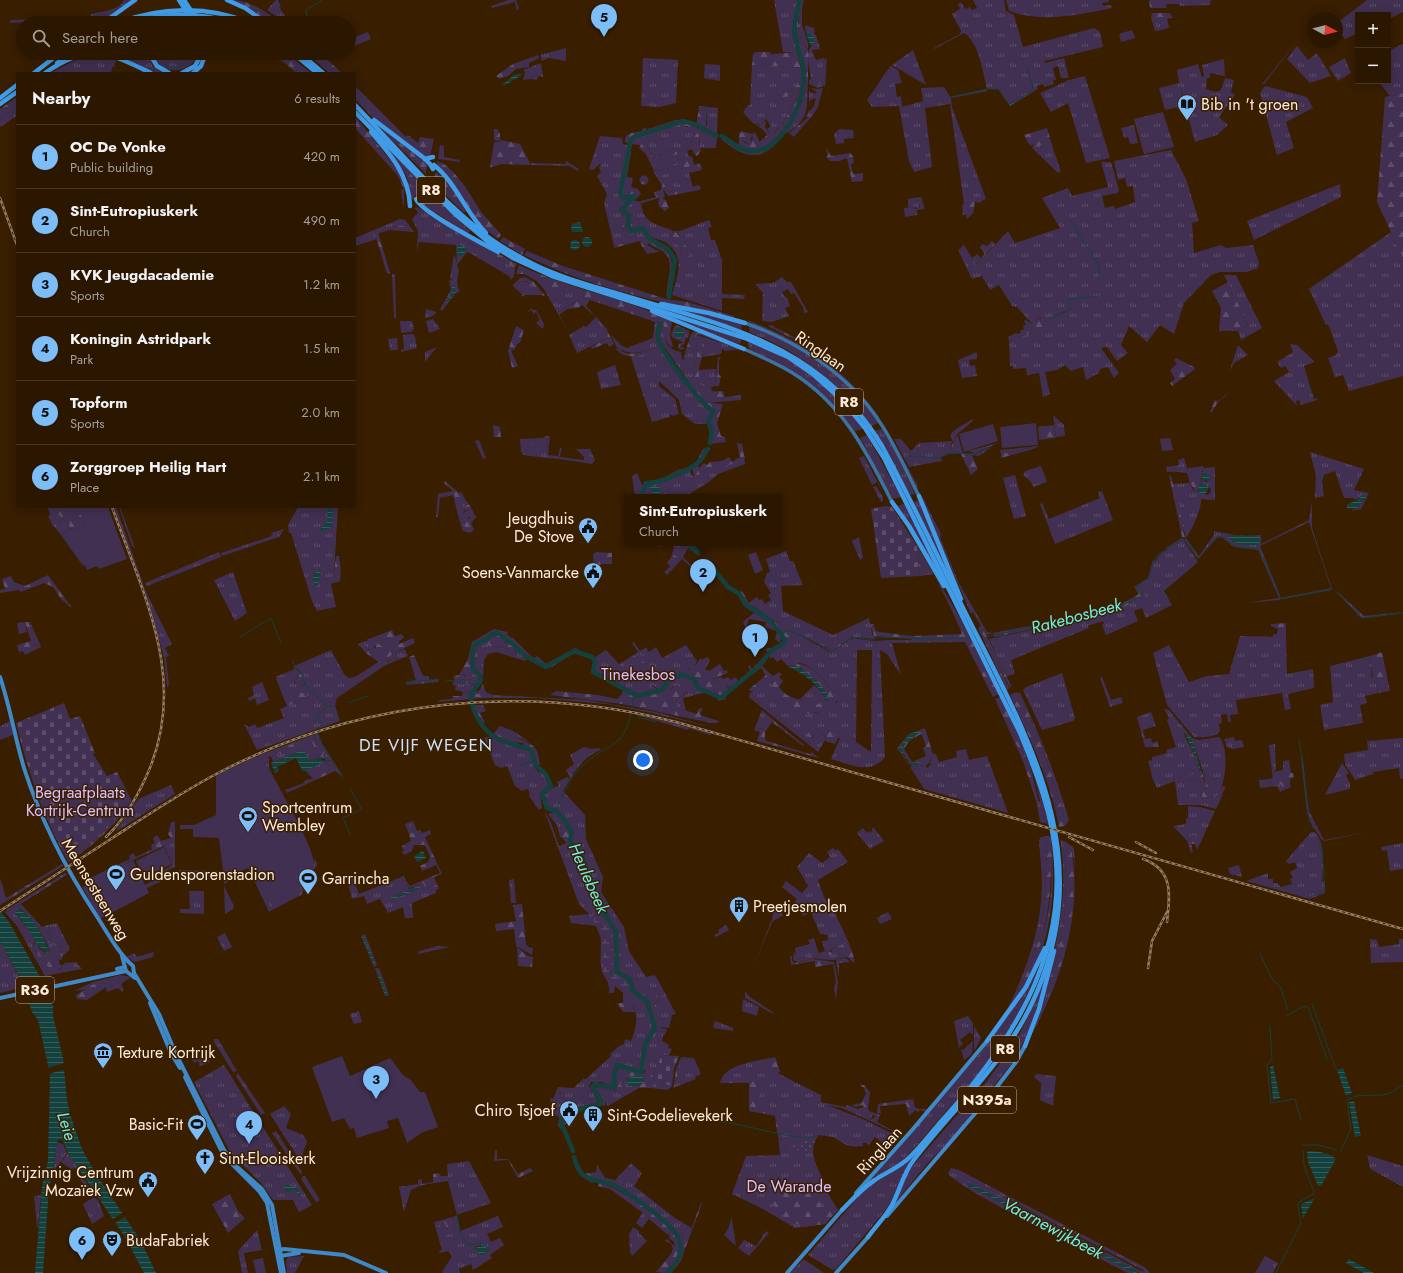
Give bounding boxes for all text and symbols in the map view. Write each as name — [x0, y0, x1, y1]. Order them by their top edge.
pin: 5 — [591, 4, 617, 37]
north arrow — [1307, 12, 1343, 48]
map controls — [1355, 12, 1391, 84]
button: + — [1355, 12, 1391, 48]
search box — [16, 16, 356, 60]
icon: search — [30, 27, 52, 49]
text: Search here — [62, 27, 138, 49]
button: − — [1355, 48, 1391, 84]
text: Nearby — [32, 86, 90, 110]
text: 6 results — [294, 89, 340, 108]
library icon: Bib in 't groen — [1176, 93, 1198, 121]
place label: Bib in 't groen — [1201, 93, 1298, 116]
text: OC De Vonke — [70, 136, 166, 158]
text: 1 — [42, 147, 48, 166]
text: 420 m — [303, 147, 340, 166]
text: Public building — [70, 158, 153, 177]
road number: R8 — [417, 177, 445, 203]
text: Sint-Eutropiuskerk — [70, 200, 198, 222]
text: 2 — [41, 211, 49, 230]
text: 490 m — [303, 211, 340, 230]
text: Church — [70, 222, 110, 241]
text: KVK Jeugdacademie — [70, 264, 214, 286]
text: 3 — [41, 275, 49, 294]
text: 1.2 km — [303, 275, 340, 294]
text: Sports — [70, 286, 104, 305]
street label: Ringlaan — [790, 325, 851, 377]
text: Koningin Astridpark — [70, 328, 211, 350]
text: 4 — [40, 339, 50, 358]
text: 1.5 km — [303, 339, 340, 358]
text: Park — [70, 350, 93, 369]
road number: R8 — [835, 389, 863, 415]
text: Topform — [70, 392, 128, 414]
text: 5 — [41, 403, 49, 422]
text: 2.0 km — [301, 403, 340, 422]
text: Sports — [70, 414, 104, 433]
text: Zorggroep Heilig Hart — [70, 456, 226, 478]
text: 6 — [41, 467, 49, 486]
text: 2.1 km — [303, 467, 340, 486]
text: Place — [70, 478, 99, 497]
popup — [624, 494, 782, 546]
text: Sint-Eutropiuskerk — [639, 500, 767, 522]
place label: Jeugdhuis De Stove — [506, 507, 574, 548]
public building icon: Jeugdhuis De Stove — [577, 516, 599, 544]
text: Church — [639, 522, 679, 541]
pin: 2 — [690, 559, 716, 592]
place label: Soens-Vanmarcke — [462, 561, 579, 584]
public building icon: Soens-Vanmarcke — [582, 561, 604, 589]
water label: Rakebosbeek — [1028, 592, 1125, 640]
pin: 1 — [742, 624, 768, 657]
park label: Tinekesbos — [601, 663, 675, 686]
district label: DE VIJF WEGEN — [359, 733, 493, 757]
your location — [633, 750, 653, 770]
park label: Begraafplaats Kortrijk-Centrum — [26, 781, 134, 822]
place label: Sportcentrum Wembley — [262, 796, 352, 837]
sports icon: Sportcentrum Wembley — [237, 805, 259, 833]
street label: Meensesteenweg — [56, 834, 135, 945]
water label: Heulebeek — [563, 839, 615, 918]
sports icon: Guldensporenstadion — [105, 863, 127, 891]
place label: Guldensporenstadion — [130, 863, 275, 886]
sports icon: Garrincha — [297, 867, 319, 895]
place label: Garrincha — [322, 867, 389, 890]
building icon: Preetjesmolen — [728, 895, 750, 923]
place label: Preetjesmolen — [753, 895, 847, 918]
road number: R36 — [16, 977, 54, 1003]
road number: R8 — [991, 1036, 1019, 1062]
museum icon: Texture Kortrijk — [92, 1041, 114, 1069]
place label: Texture Kortrijk — [117, 1041, 216, 1064]
pin: 3 — [363, 1066, 389, 1099]
road number: N395a — [958, 1087, 1016, 1113]
place label: Chiro Tsjoef — [475, 1099, 555, 1122]
public building icon: Chiro Tsjoef — [558, 1099, 580, 1127]
building icon: Sint-Godelievekerk — [582, 1104, 604, 1132]
place label: Sint-Godelievekerk — [607, 1104, 733, 1127]
water label: Leie — [51, 1109, 83, 1144]
pin: 4 — [236, 1111, 262, 1144]
place label: Basic-Fit — [129, 1113, 183, 1136]
sports icon: Basic-Fit — [186, 1113, 208, 1141]
street label: Ringlaan — [851, 1121, 907, 1180]
church icon: Sint-Elooiskerk — [194, 1147, 216, 1175]
place label: Sint-Elooiskerk — [219, 1147, 317, 1170]
place label: Vrijzinnig Centrum Mozaïek Vzw — [7, 1161, 134, 1202]
public building icon: Vrijzinnig Centrum Mozaïek Vzw — [137, 1170, 159, 1198]
park label: De Warande — [747, 1175, 831, 1198]
water label: Vaarnewijkbeek — [998, 1191, 1108, 1265]
pin: 6 — [69, 1227, 95, 1260]
theatre icon: BudaFabriek — [101, 1229, 123, 1257]
place label: BudaFabriek — [126, 1229, 210, 1252]

